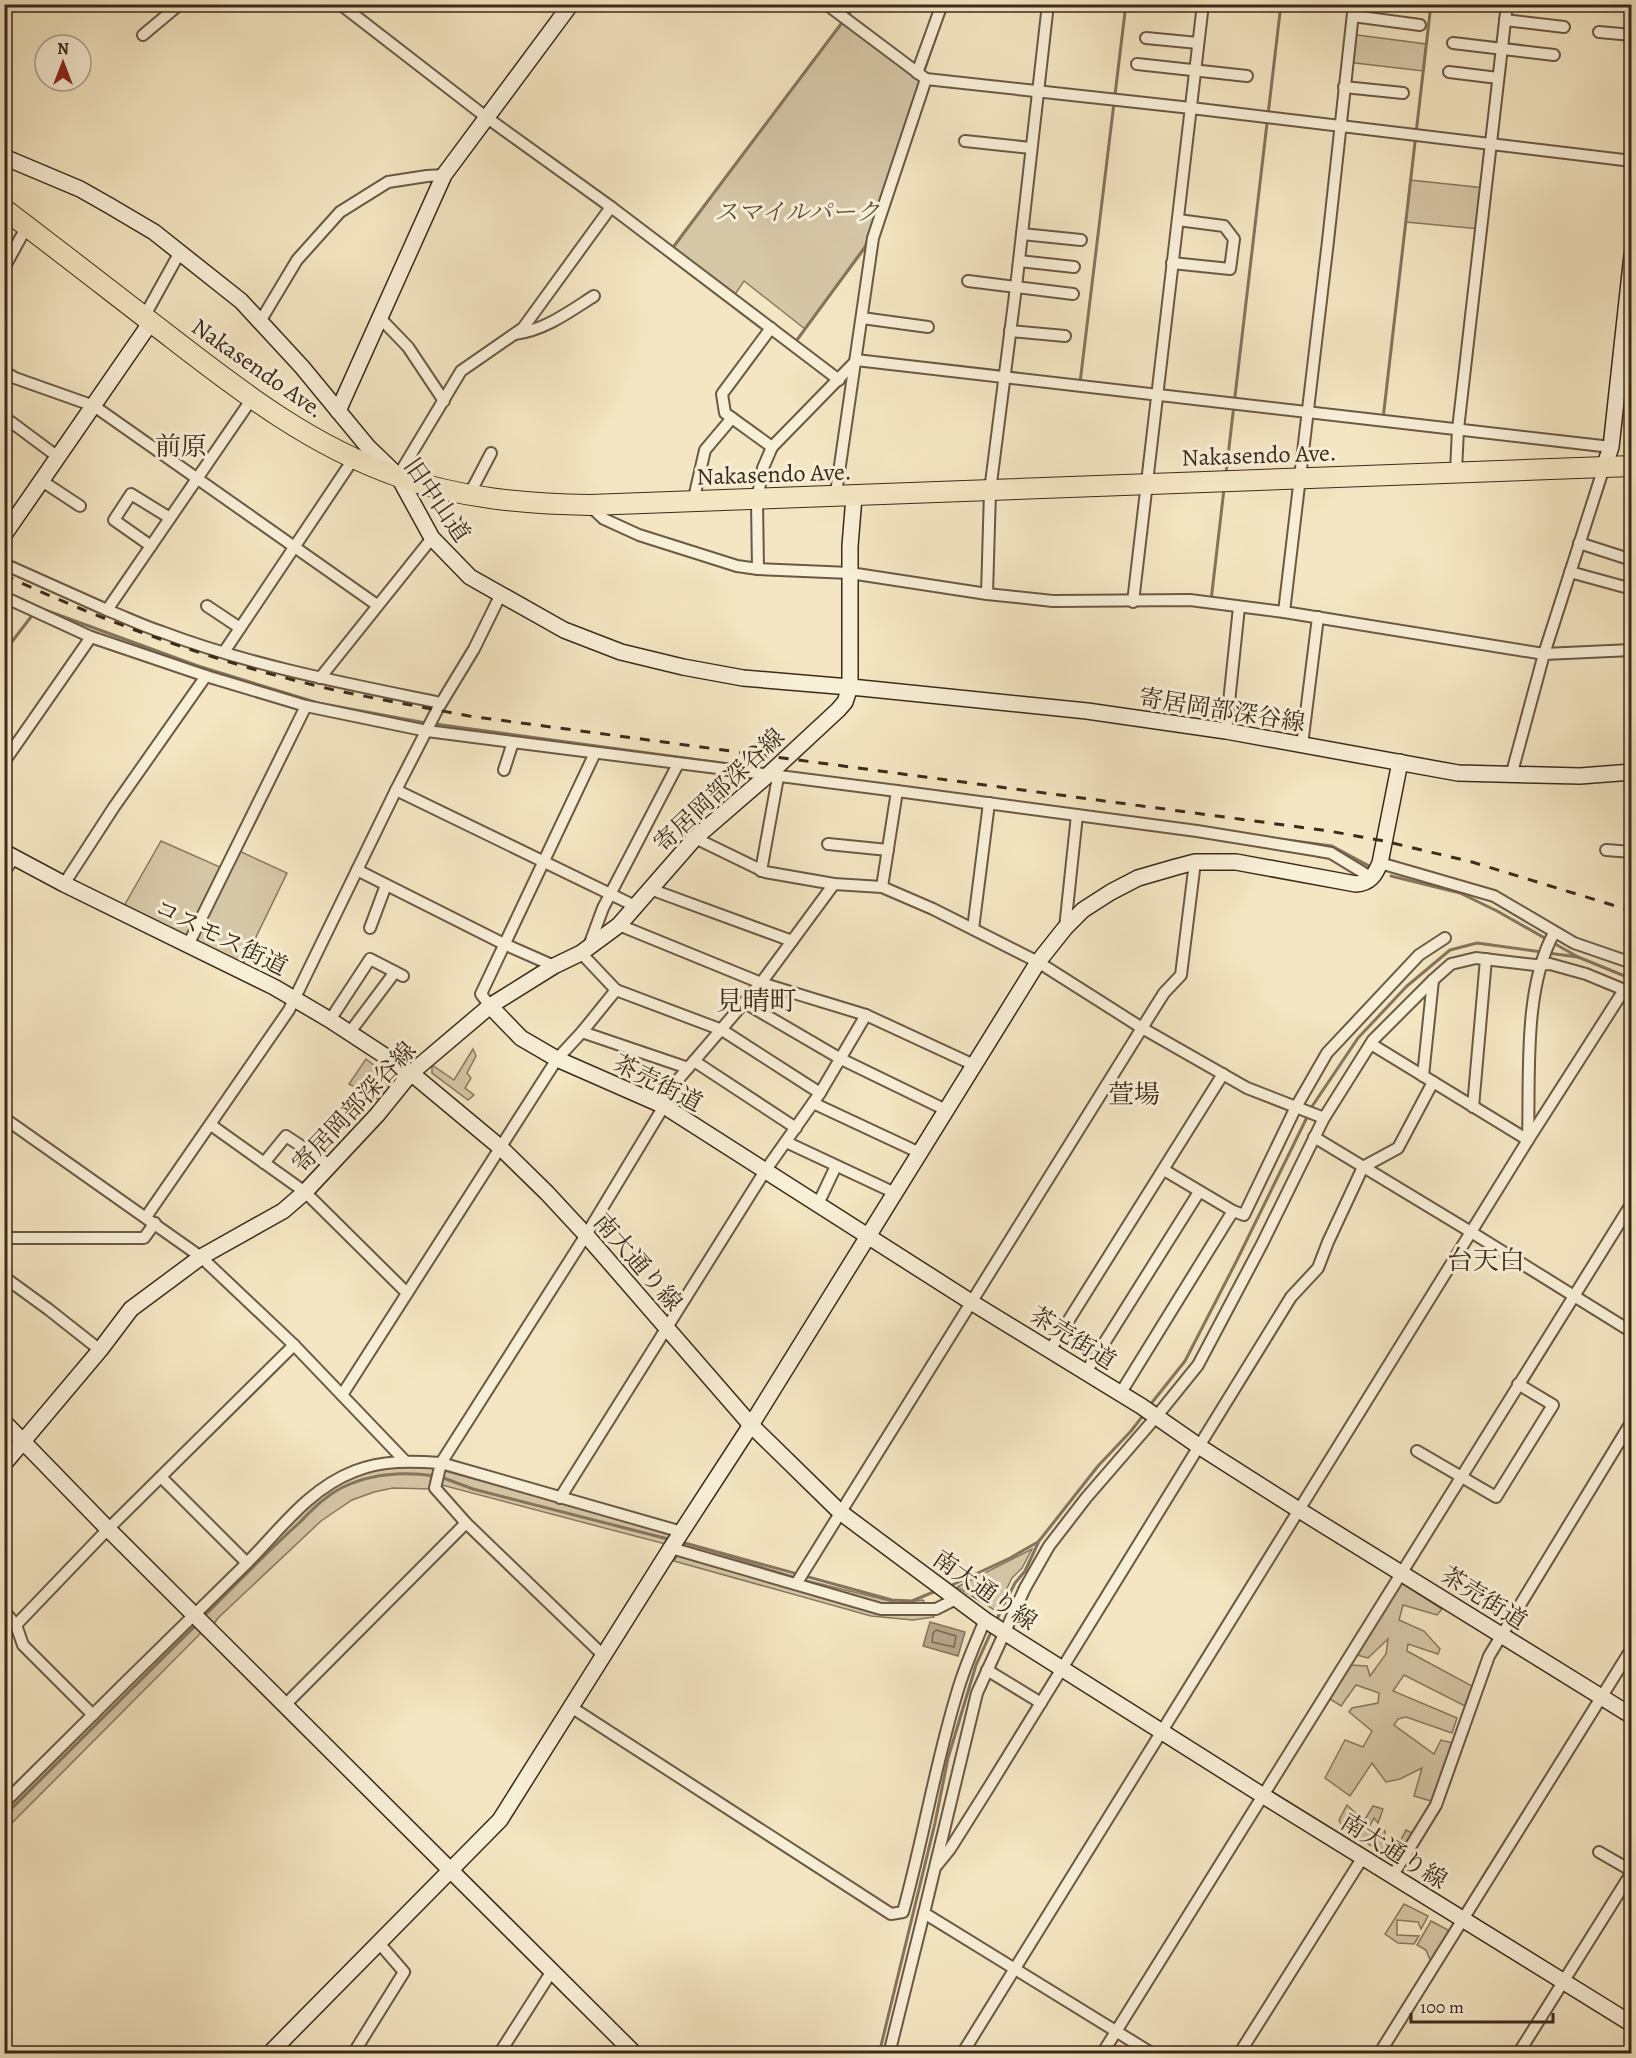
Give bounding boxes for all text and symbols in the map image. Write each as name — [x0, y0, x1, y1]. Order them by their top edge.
north arrow — [33, 33, 93, 93]
text: N — [57, 38, 69, 60]
park label: スマイルパーク — [714, 196, 880, 228]
street label: Nakasendo Ave. — [185, 310, 331, 426]
district label: 前原 — [155, 429, 207, 464]
street label: Nakasendo Ave. — [1181, 436, 1337, 474]
street label: 旧中山道 — [396, 452, 478, 548]
street label: Nakasendo Ave. — [696, 455, 852, 493]
street label: 寄居岡部深谷線 — [1137, 681, 1307, 739]
street label: 寄居岡部深谷線 — [647, 721, 791, 859]
street label: コスモス街道 — [149, 891, 293, 983]
district label: 見晴町 — [716, 983, 797, 1019]
street label: 寄居岡部深谷線 — [285, 1035, 423, 1179]
street label: 茶売街道 — [608, 1047, 708, 1119]
district label: 萱場 — [1108, 1077, 1160, 1112]
street label: 南大通り線 — [587, 1206, 689, 1318]
district label: 台天白 — [1447, 1243, 1525, 1278]
street label: 茶売街道 — [1024, 1299, 1122, 1377]
street label: 南大通り線 — [927, 1542, 1043, 1638]
street label: 茶売街道 — [1435, 1559, 1533, 1637]
street label: 南大通り線 — [1335, 1806, 1453, 1896]
scale bar — [1411, 1986, 1554, 2024]
text: 100 m — [1420, 1995, 1464, 2019]

